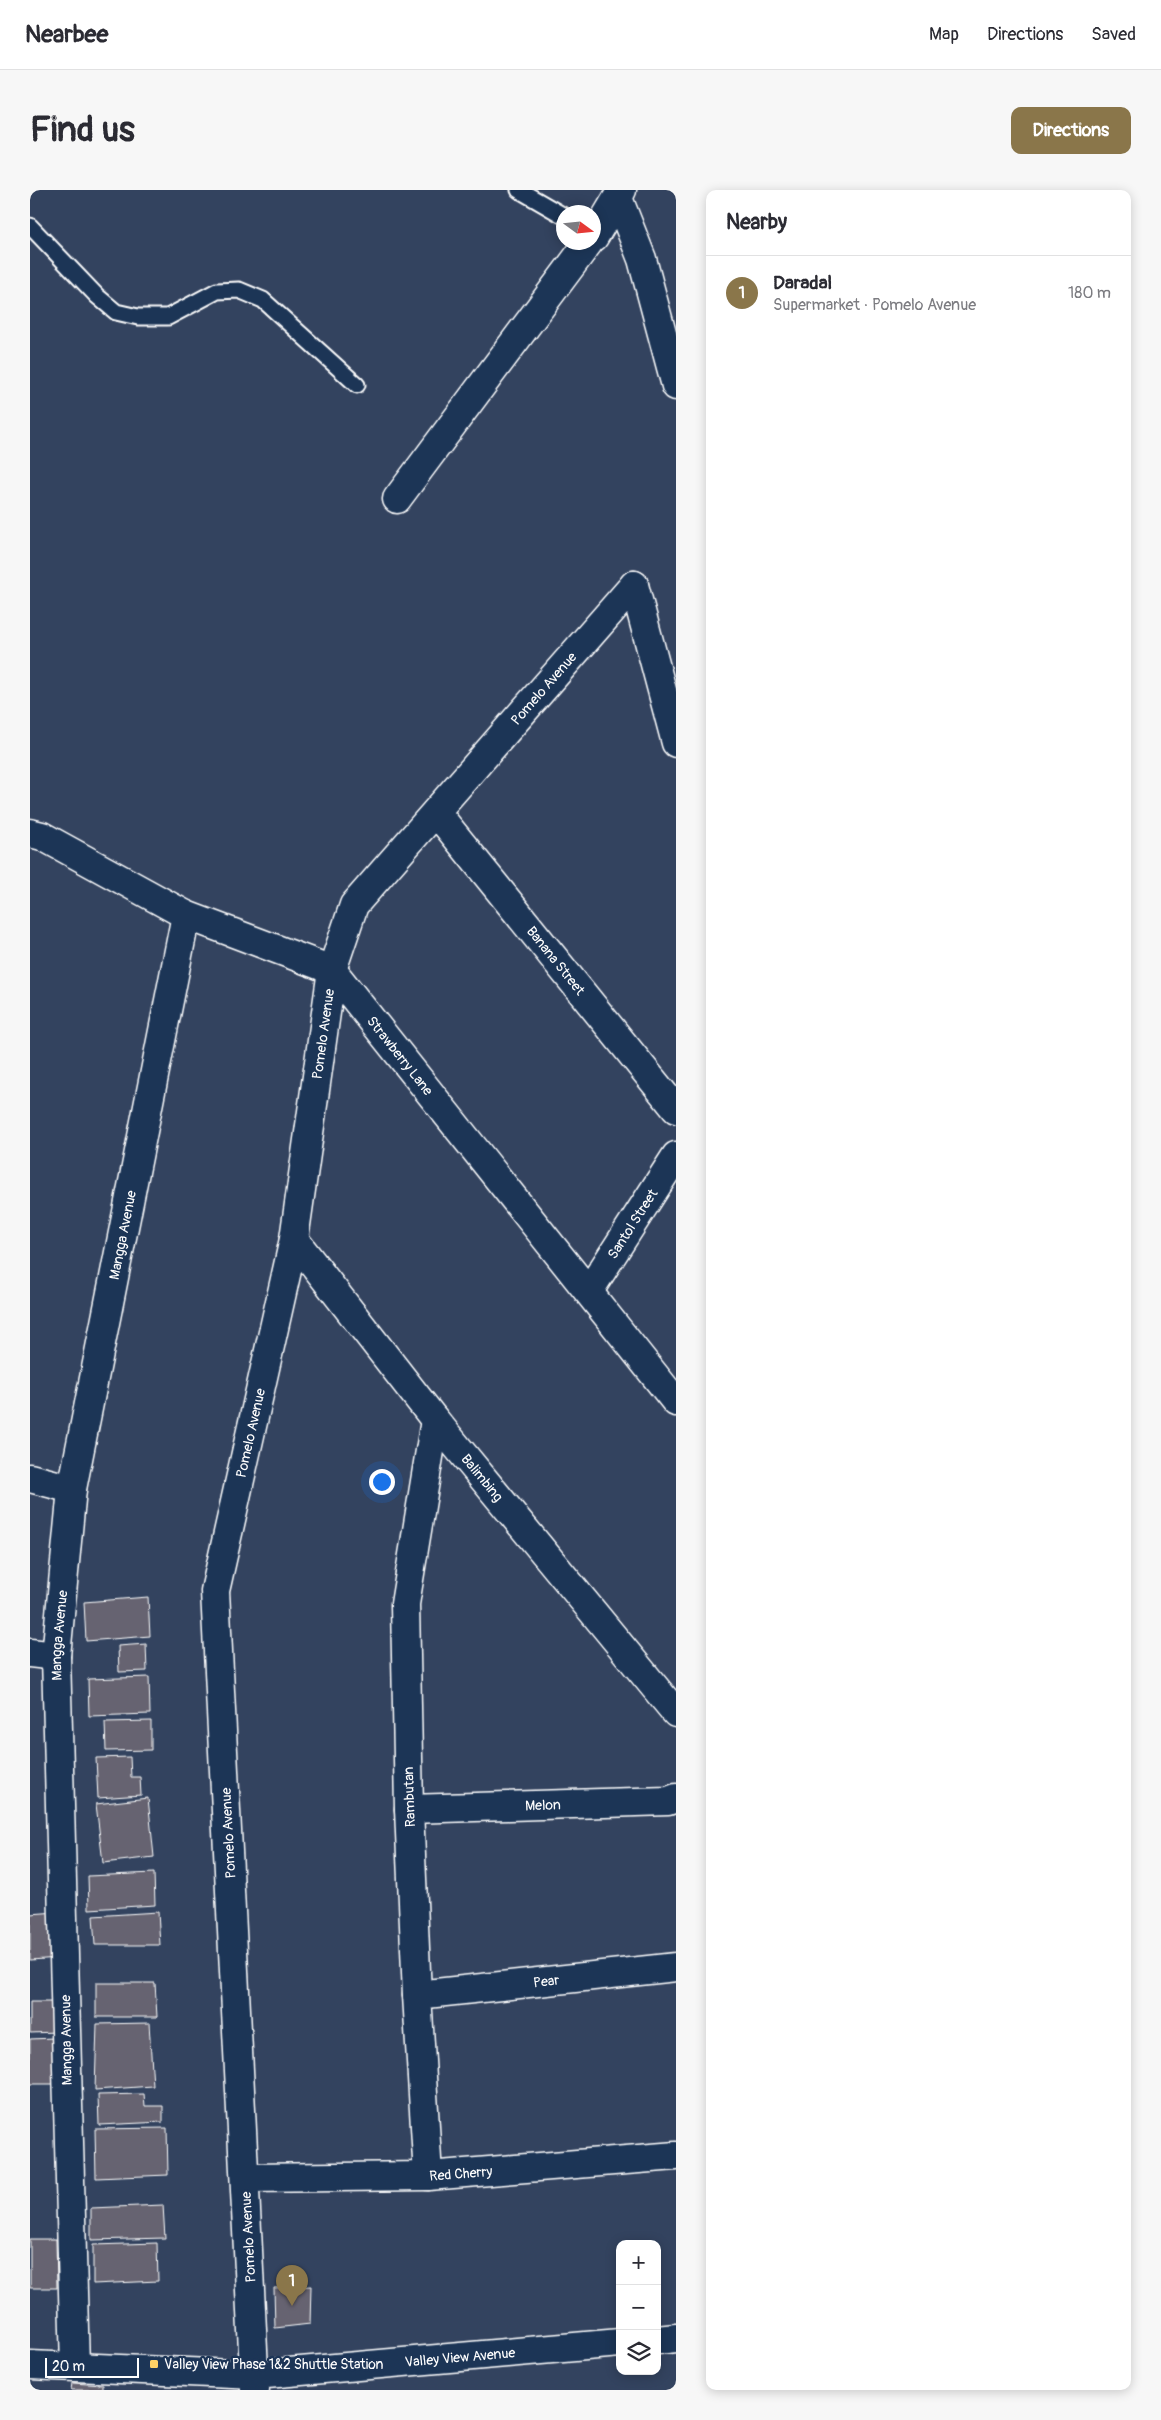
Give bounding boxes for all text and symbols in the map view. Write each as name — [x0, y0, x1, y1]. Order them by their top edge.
text: Nearbee — [25, 20, 108, 49]
text: Map — [929, 23, 959, 46]
text: Directions — [987, 23, 1063, 46]
text: Saved — [1091, 23, 1136, 46]
button: Directions — [1011, 107, 1131, 154]
text: Find us — [30, 108, 135, 152]
north arrow — [556, 205, 601, 250]
text: Nearby — [726, 209, 787, 236]
text: Daradal — [773, 271, 832, 295]
text: 1 — [739, 283, 745, 303]
text: 180 m — [1068, 283, 1111, 303]
text: Supermarket · Pomelo Avenue — [773, 295, 976, 315]
street label: Pomelo Avenue — [508, 649, 580, 729]
street label: Banana Street — [523, 923, 589, 999]
street label: Pomelo Avenue — [309, 987, 338, 1080]
street label: Strawberry Lane — [363, 1013, 436, 1099]
street label: Santol Street — [604, 1186, 662, 1262]
street label: Mangga Avenue — [106, 1189, 140, 1281]
street label: Pomelo Avenue — [233, 1387, 269, 1479]
street label: Balimbing — [457, 1451, 507, 1505]
your location — [369, 1469, 395, 1495]
street label: Mangga Avenue — [48, 1589, 71, 1681]
street label: Rambutan — [400, 1766, 419, 1828]
street label: Pomelo Avenue — [218, 1787, 239, 1879]
street label: Melon — [525, 1796, 561, 1814]
street label: Pear — [532, 1972, 560, 1991]
street label: Mangga Avenue — [57, 1994, 76, 2086]
street label: Red Cherry — [429, 2163, 493, 2185]
street label: Pomelo Avenue — [238, 2191, 259, 2283]
map controls — [616, 2240, 661, 2375]
button: + — [616, 2240, 661, 2285]
pin: 1 — [276, 2265, 308, 2306]
button: − — [616, 2285, 661, 2330]
button: layers — [616, 2330, 661, 2375]
street label: Valley View Avenue — [404, 2344, 516, 2371]
scale bar — [45, 2355, 139, 2378]
place label: Valley View Phase 1&2 Shuttle Station — [164, 2356, 384, 2373]
text: 20 m — [52, 2358, 85, 2375]
marker: Valley View Phase 1&2 Shuttle Station — [148, 2358, 160, 2370]

